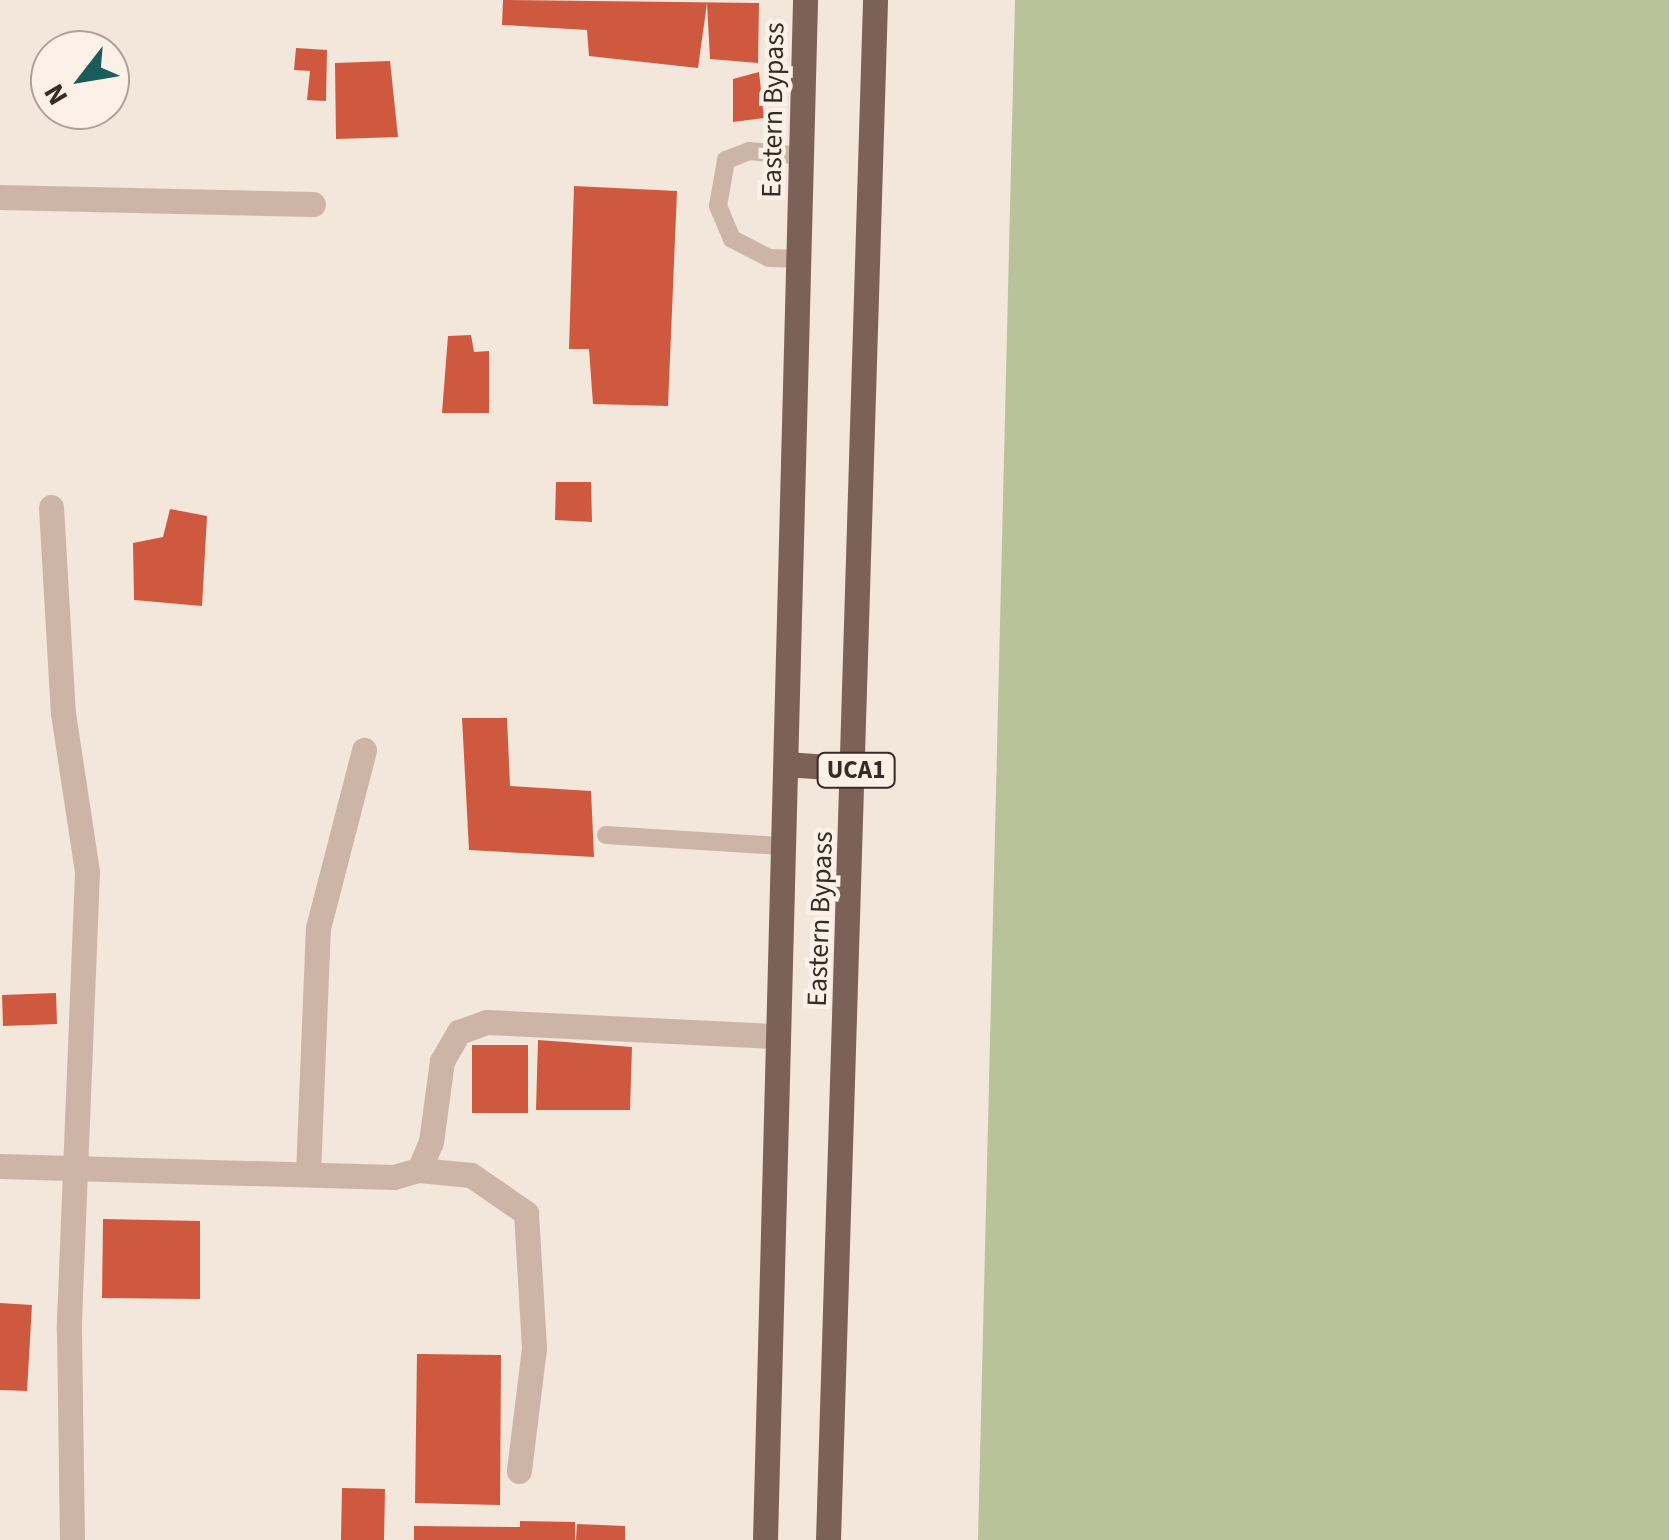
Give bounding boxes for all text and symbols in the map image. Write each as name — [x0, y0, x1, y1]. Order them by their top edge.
street label: Eastern Bypass — [755, 22, 791, 198]
north arrow — [30, 30, 130, 130]
text: N — [34, 76, 78, 113]
road number: UCA1 — [816, 750, 896, 790]
street label: Eastern Bypass — [800, 831, 840, 1007]

